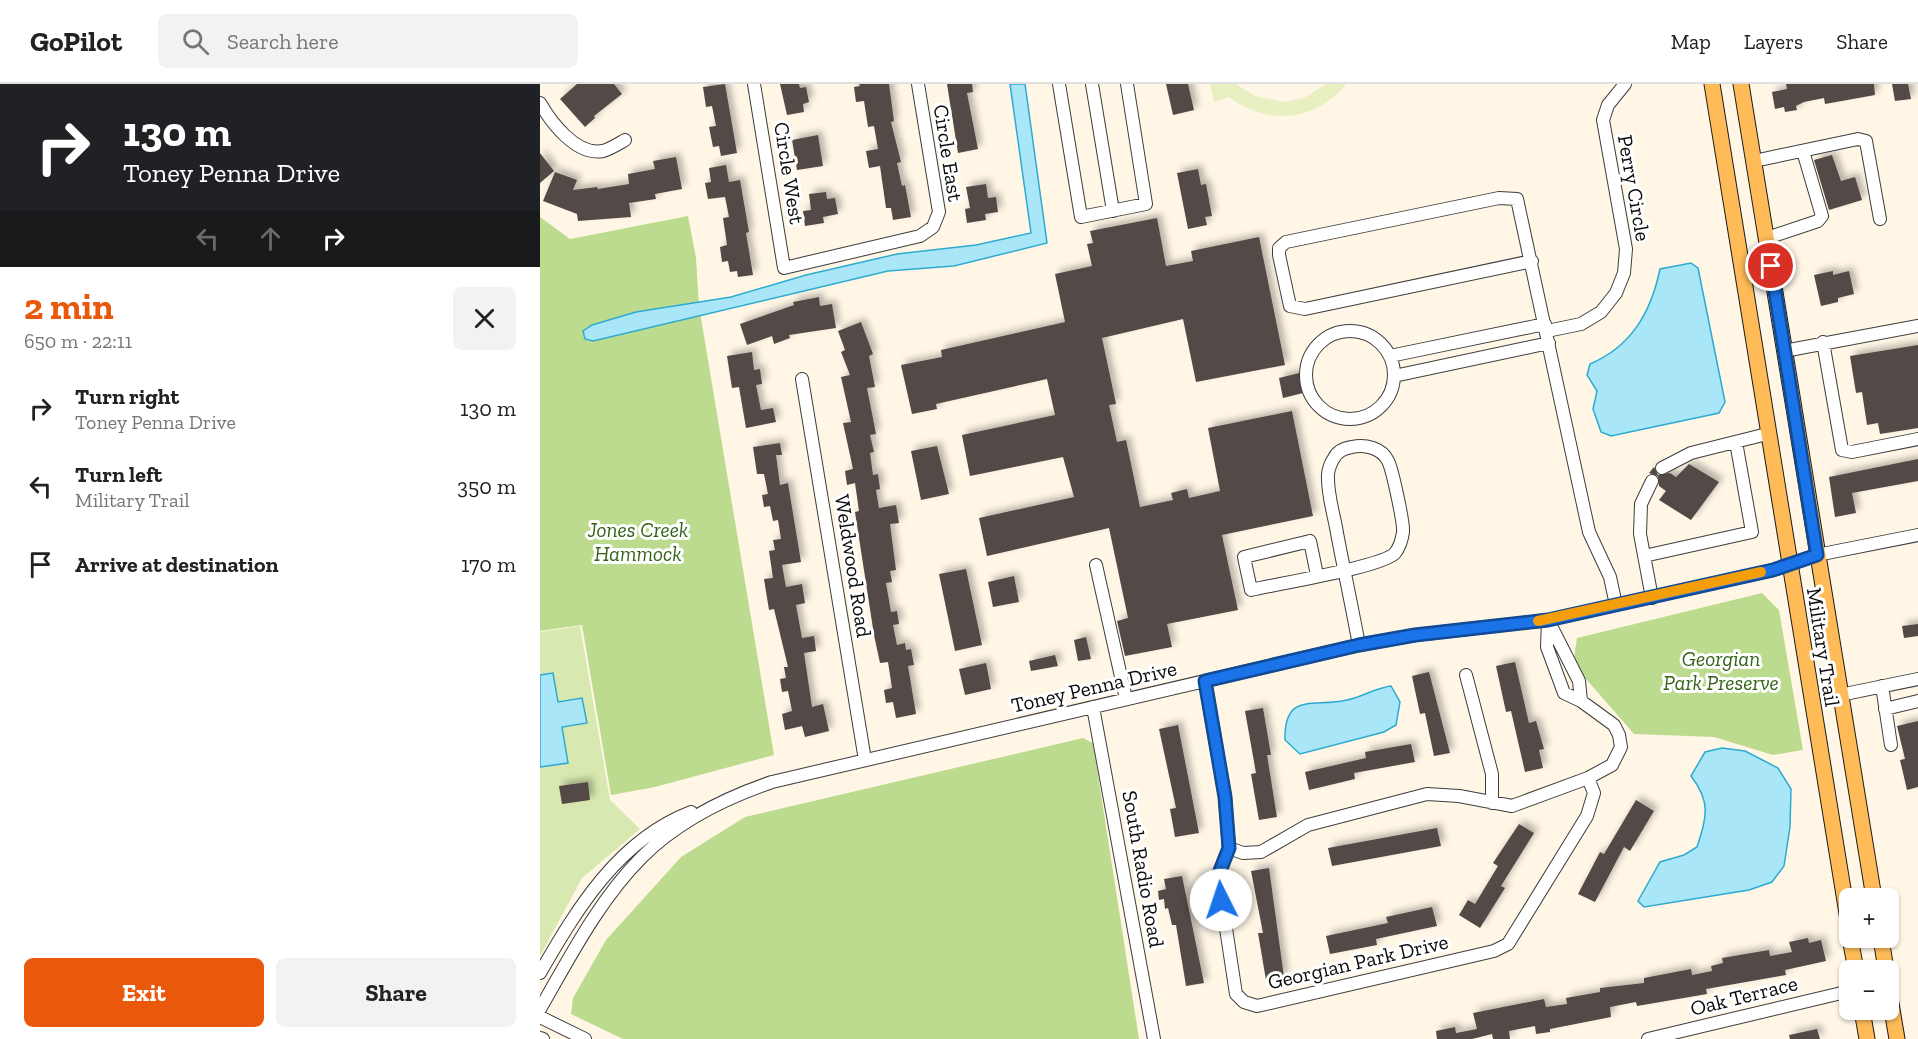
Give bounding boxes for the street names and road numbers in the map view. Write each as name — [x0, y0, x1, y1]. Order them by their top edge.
street label: Circle East — [929, 103, 969, 203]
street label: Circle West — [769, 120, 810, 226]
street label: Perry Circle — [1613, 133, 1656, 243]
street label: Weldwood Road — [830, 493, 877, 640]
street label: Military Trail — [1802, 586, 1845, 709]
street label: Toney Penna Drive — [1009, 655, 1179, 718]
street label: South Radio Road — [1117, 788, 1170, 950]
street label: Georgian Park Drive — [1265, 929, 1451, 994]
street label: Oak Terrace — [1688, 970, 1800, 1021]

